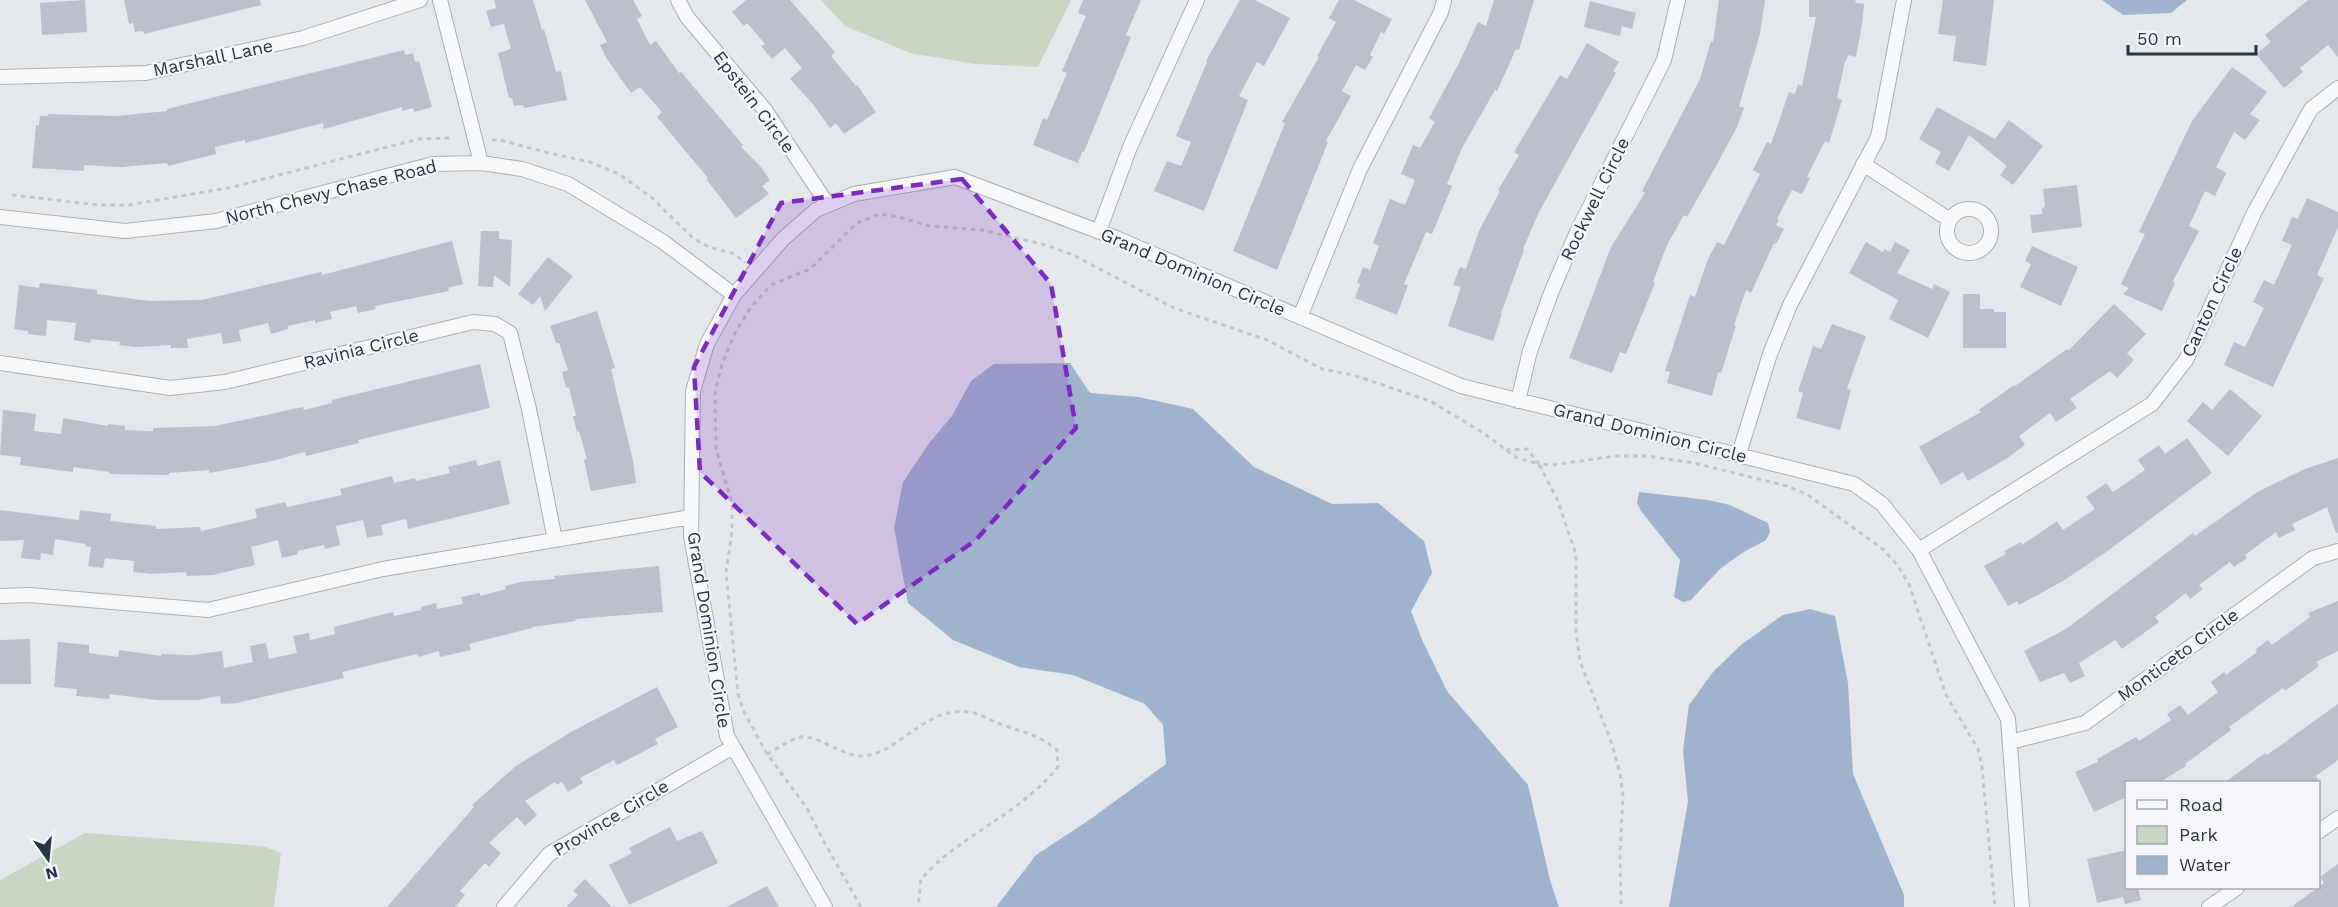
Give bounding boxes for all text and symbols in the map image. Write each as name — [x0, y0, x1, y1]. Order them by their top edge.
scale bar — [2128, 18, 2256, 56]
text: 50 m — [2137, 28, 2182, 49]
street label: Marshall Lane — [151, 35, 275, 80]
street label: Epstein Circle — [709, 46, 800, 157]
street label: Rockwell Circle — [1556, 134, 1633, 264]
street label: North Chevy Chase Road — [223, 155, 439, 228]
street label: Grand Dominion Circle — [1098, 223, 1289, 320]
street label: Canton Circle — [2177, 243, 2246, 360]
street label: Ravinia Circle — [301, 324, 421, 373]
street label: Grand Dominion Circle — [1551, 398, 1749, 467]
street label: Grand Dominion Circle — [684, 530, 735, 730]
street label: Monticeto Circle — [2113, 604, 2242, 705]
street label: Province Circle — [549, 775, 672, 860]
legend — [2125, 781, 2320, 889]
text: Road — [2179, 794, 2223, 815]
text: Park — [2179, 824, 2218, 845]
north arrow — [18, 829, 78, 889]
text: Water — [2179, 854, 2231, 875]
text: N — [44, 862, 60, 884]

